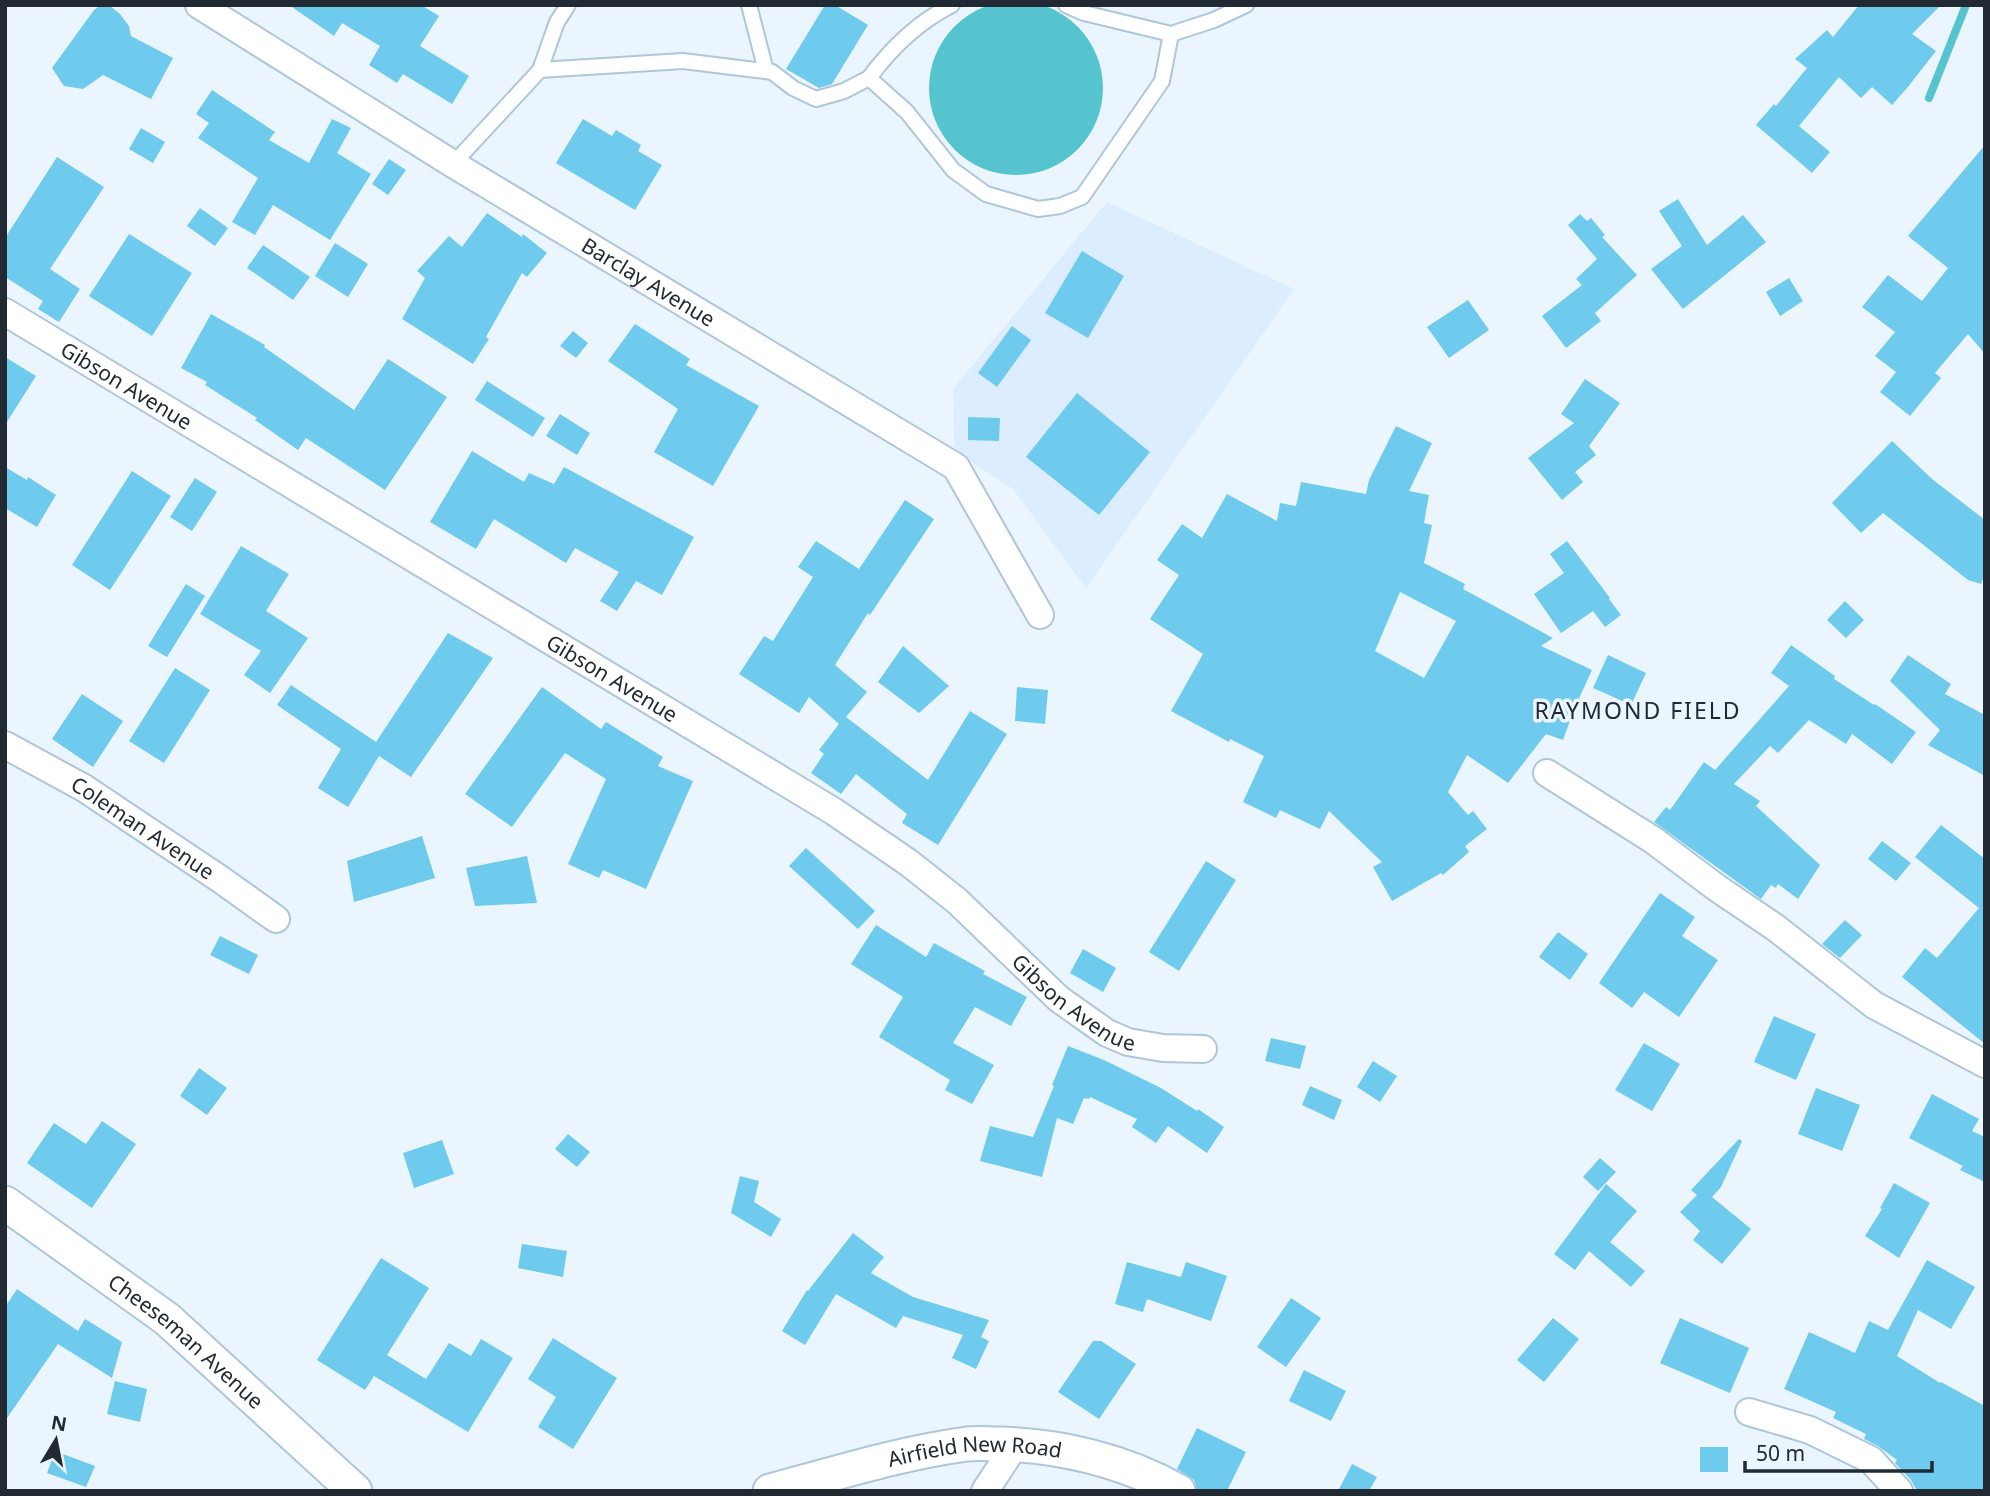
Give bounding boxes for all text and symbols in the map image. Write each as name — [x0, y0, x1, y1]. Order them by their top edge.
street label: Barclay Avenue — [577, 231, 720, 333]
street label: Gibson Avenue — [56, 335, 198, 436]
street label: Gibson Avenue — [541, 628, 683, 728]
district label: RAYMOND FIELD — [1534, 694, 1742, 726]
street label: Coleman Avenue — [66, 770, 220, 886]
street label: Gibson Avenue — [1006, 947, 1137, 1057]
street label: Cheeseman Avenue — [103, 1267, 270, 1415]
north arrow — [21, 1405, 91, 1475]
text: N — [49, 1409, 69, 1437]
street label: Airfield New Road — [885, 1429, 1064, 1473]
scale bar — [1745, 1430, 1932, 1474]
text: 50 m — [1756, 1439, 1805, 1467]

